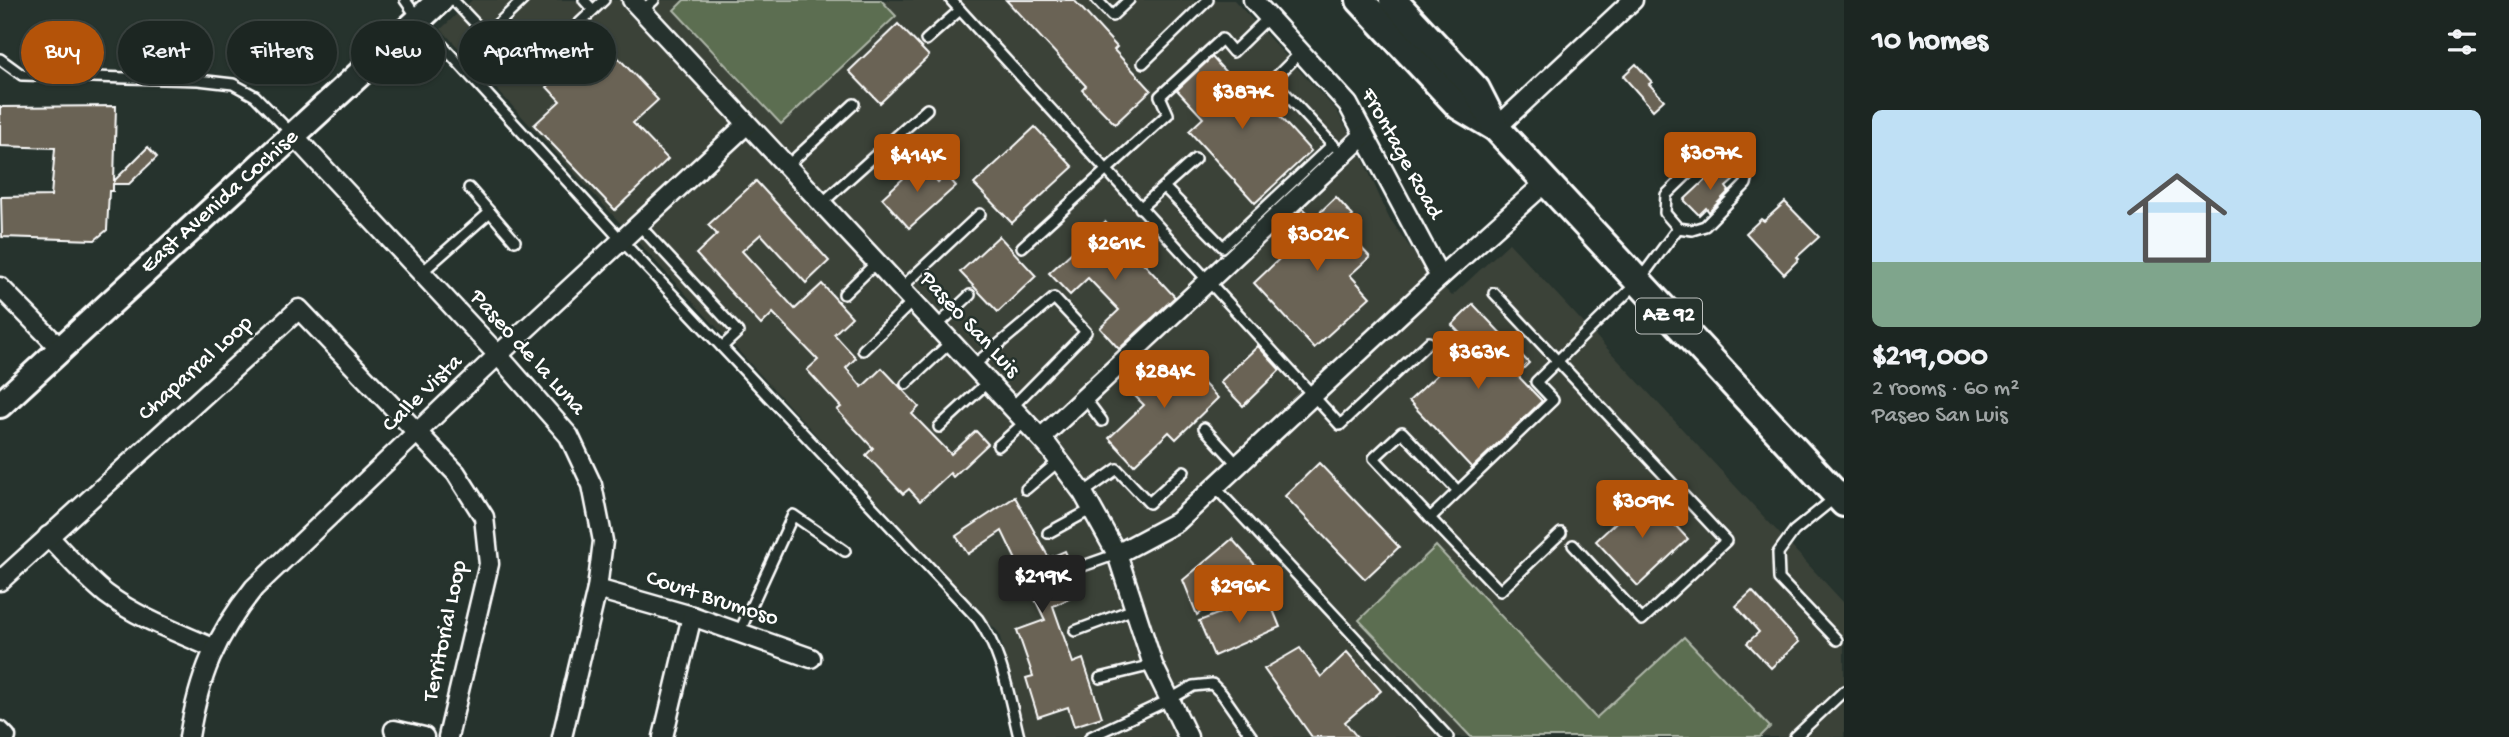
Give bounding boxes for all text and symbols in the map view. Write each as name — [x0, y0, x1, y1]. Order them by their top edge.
chip: Buy — [21, 21, 104, 84]
chip: Rent — [118, 21, 213, 84]
chip: Filters — [227, 21, 337, 84]
chip: New — [351, 21, 445, 84]
chip: Apartment — [459, 21, 616, 84]
icon: filters — [2443, 23, 2481, 61]
text: 10 homes — [1872, 25, 1988, 60]
pin: $387K — [1193, 72, 1291, 131]
text: $387K — [1212, 80, 1272, 107]
street label: Frontage Road — [1353, 83, 1449, 226]
street label: East Avenida Cochise — [135, 123, 305, 280]
pin: $307K — [1661, 132, 1759, 192]
pin: $414K — [868, 134, 966, 194]
text: $307K — [1680, 141, 1740, 168]
text: $414K — [890, 143, 944, 170]
icon: home — [2114, 155, 2240, 281]
pin: $302K — [1268, 214, 1366, 273]
pin: $261K — [1066, 222, 1164, 282]
text: $302K — [1287, 222, 1347, 249]
text: $261K — [1087, 231, 1143, 258]
street label: Paseo San Luis — [912, 265, 1025, 384]
street label: Paseo de la Luna — [463, 284, 591, 422]
road number: AZ 92 — [1636, 298, 1702, 334]
street label: Chaparral Loop — [133, 310, 259, 428]
pin: $363K — [1429, 332, 1527, 391]
text: $363K — [1449, 340, 1507, 367]
text: $219,000 — [1872, 341, 1988, 376]
street label: Calle Vista — [377, 348, 470, 439]
pin: $284K — [1115, 350, 1213, 410]
text: $284K — [1135, 359, 1193, 386]
text: 2 rooms · 60 m² — [1872, 376, 2019, 403]
text: Paseo San Luis — [1872, 403, 2008, 430]
pin: $309K — [1593, 480, 1691, 540]
text: $309K — [1612, 489, 1672, 516]
pin: $219K — [993, 556, 1091, 615]
street label: Territorial Loop — [417, 558, 474, 706]
text: $219K — [1014, 564, 1070, 591]
street label: Court Brumoso — [642, 565, 782, 633]
pin: $296K — [1190, 566, 1288, 625]
text: $296K — [1210, 574, 1268, 601]

